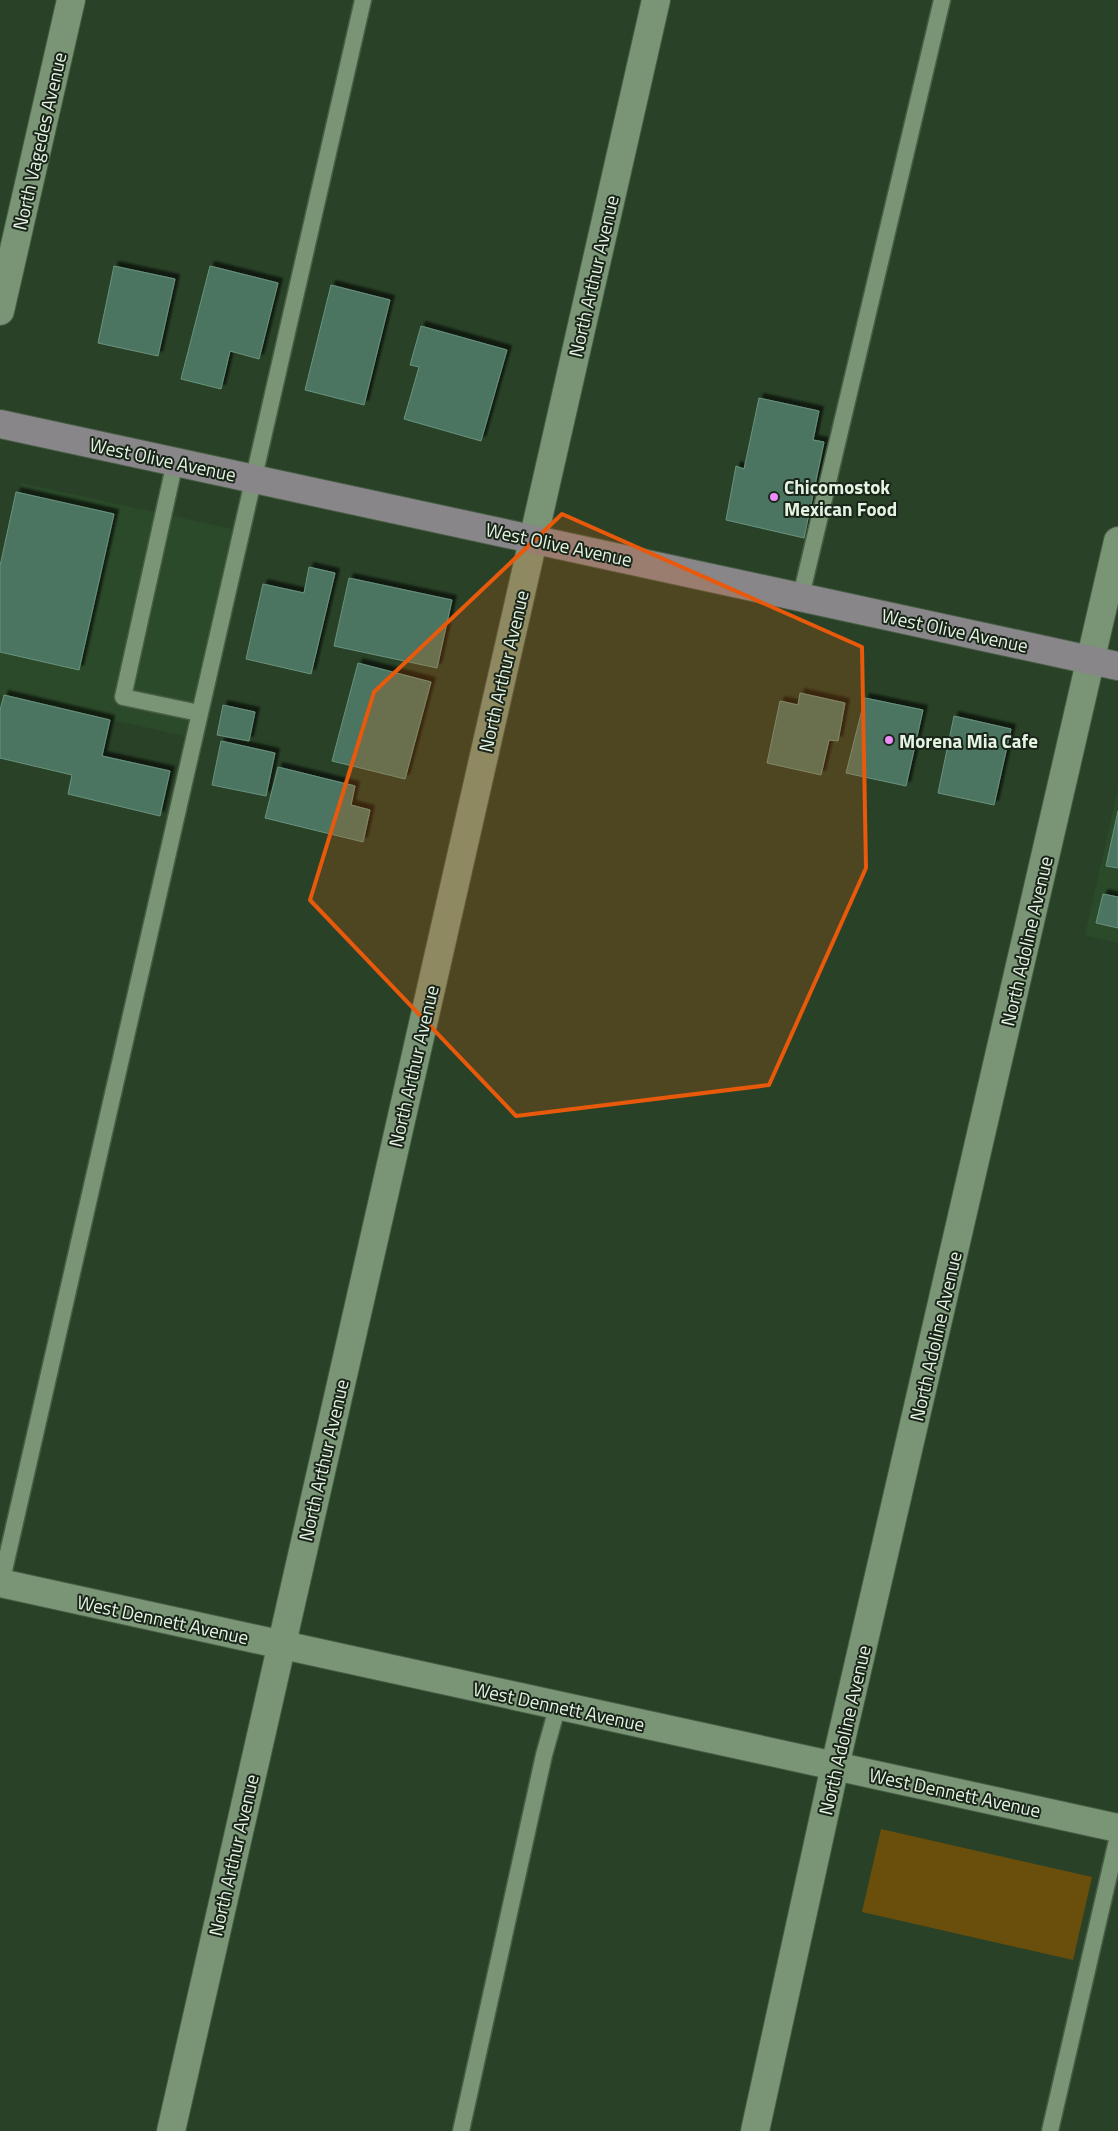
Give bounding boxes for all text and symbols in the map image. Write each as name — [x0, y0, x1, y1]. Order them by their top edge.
street label: North Vagedes Avenue — [4, 49, 74, 233]
street label: North Arthur Avenue — [560, 192, 626, 360]
street label: West Olive Avenue — [87, 429, 239, 489]
place label: Chicomostok Mexican Food — [784, 472, 897, 523]
marker: Chicomostok Mexican Food — [768, 491, 780, 503]
street label: West Olive Avenue — [483, 514, 635, 574]
street label: North Arthur Avenue — [470, 587, 536, 755]
street label: West Olive Avenue — [879, 600, 1031, 660]
place label: Morena Mia Cafe — [899, 726, 1038, 755]
marker: Morena Mia Cafe — [883, 734, 895, 746]
street label: North Adoline Avenue — [992, 853, 1060, 1029]
street label: North Arthur Avenue — [380, 982, 446, 1150]
street label: North Adoline Avenue — [901, 1248, 969, 1424]
street label: North Arthur Avenue — [290, 1376, 356, 1544]
street label: West Dennett Avenue — [75, 1587, 251, 1651]
street label: North Adoline Avenue — [810, 1642, 878, 1818]
street label: West Dennett Avenue — [471, 1674, 647, 1738]
street label: West Dennett Avenue — [867, 1760, 1043, 1824]
street label: North Arthur Avenue — [200, 1771, 266, 1939]

